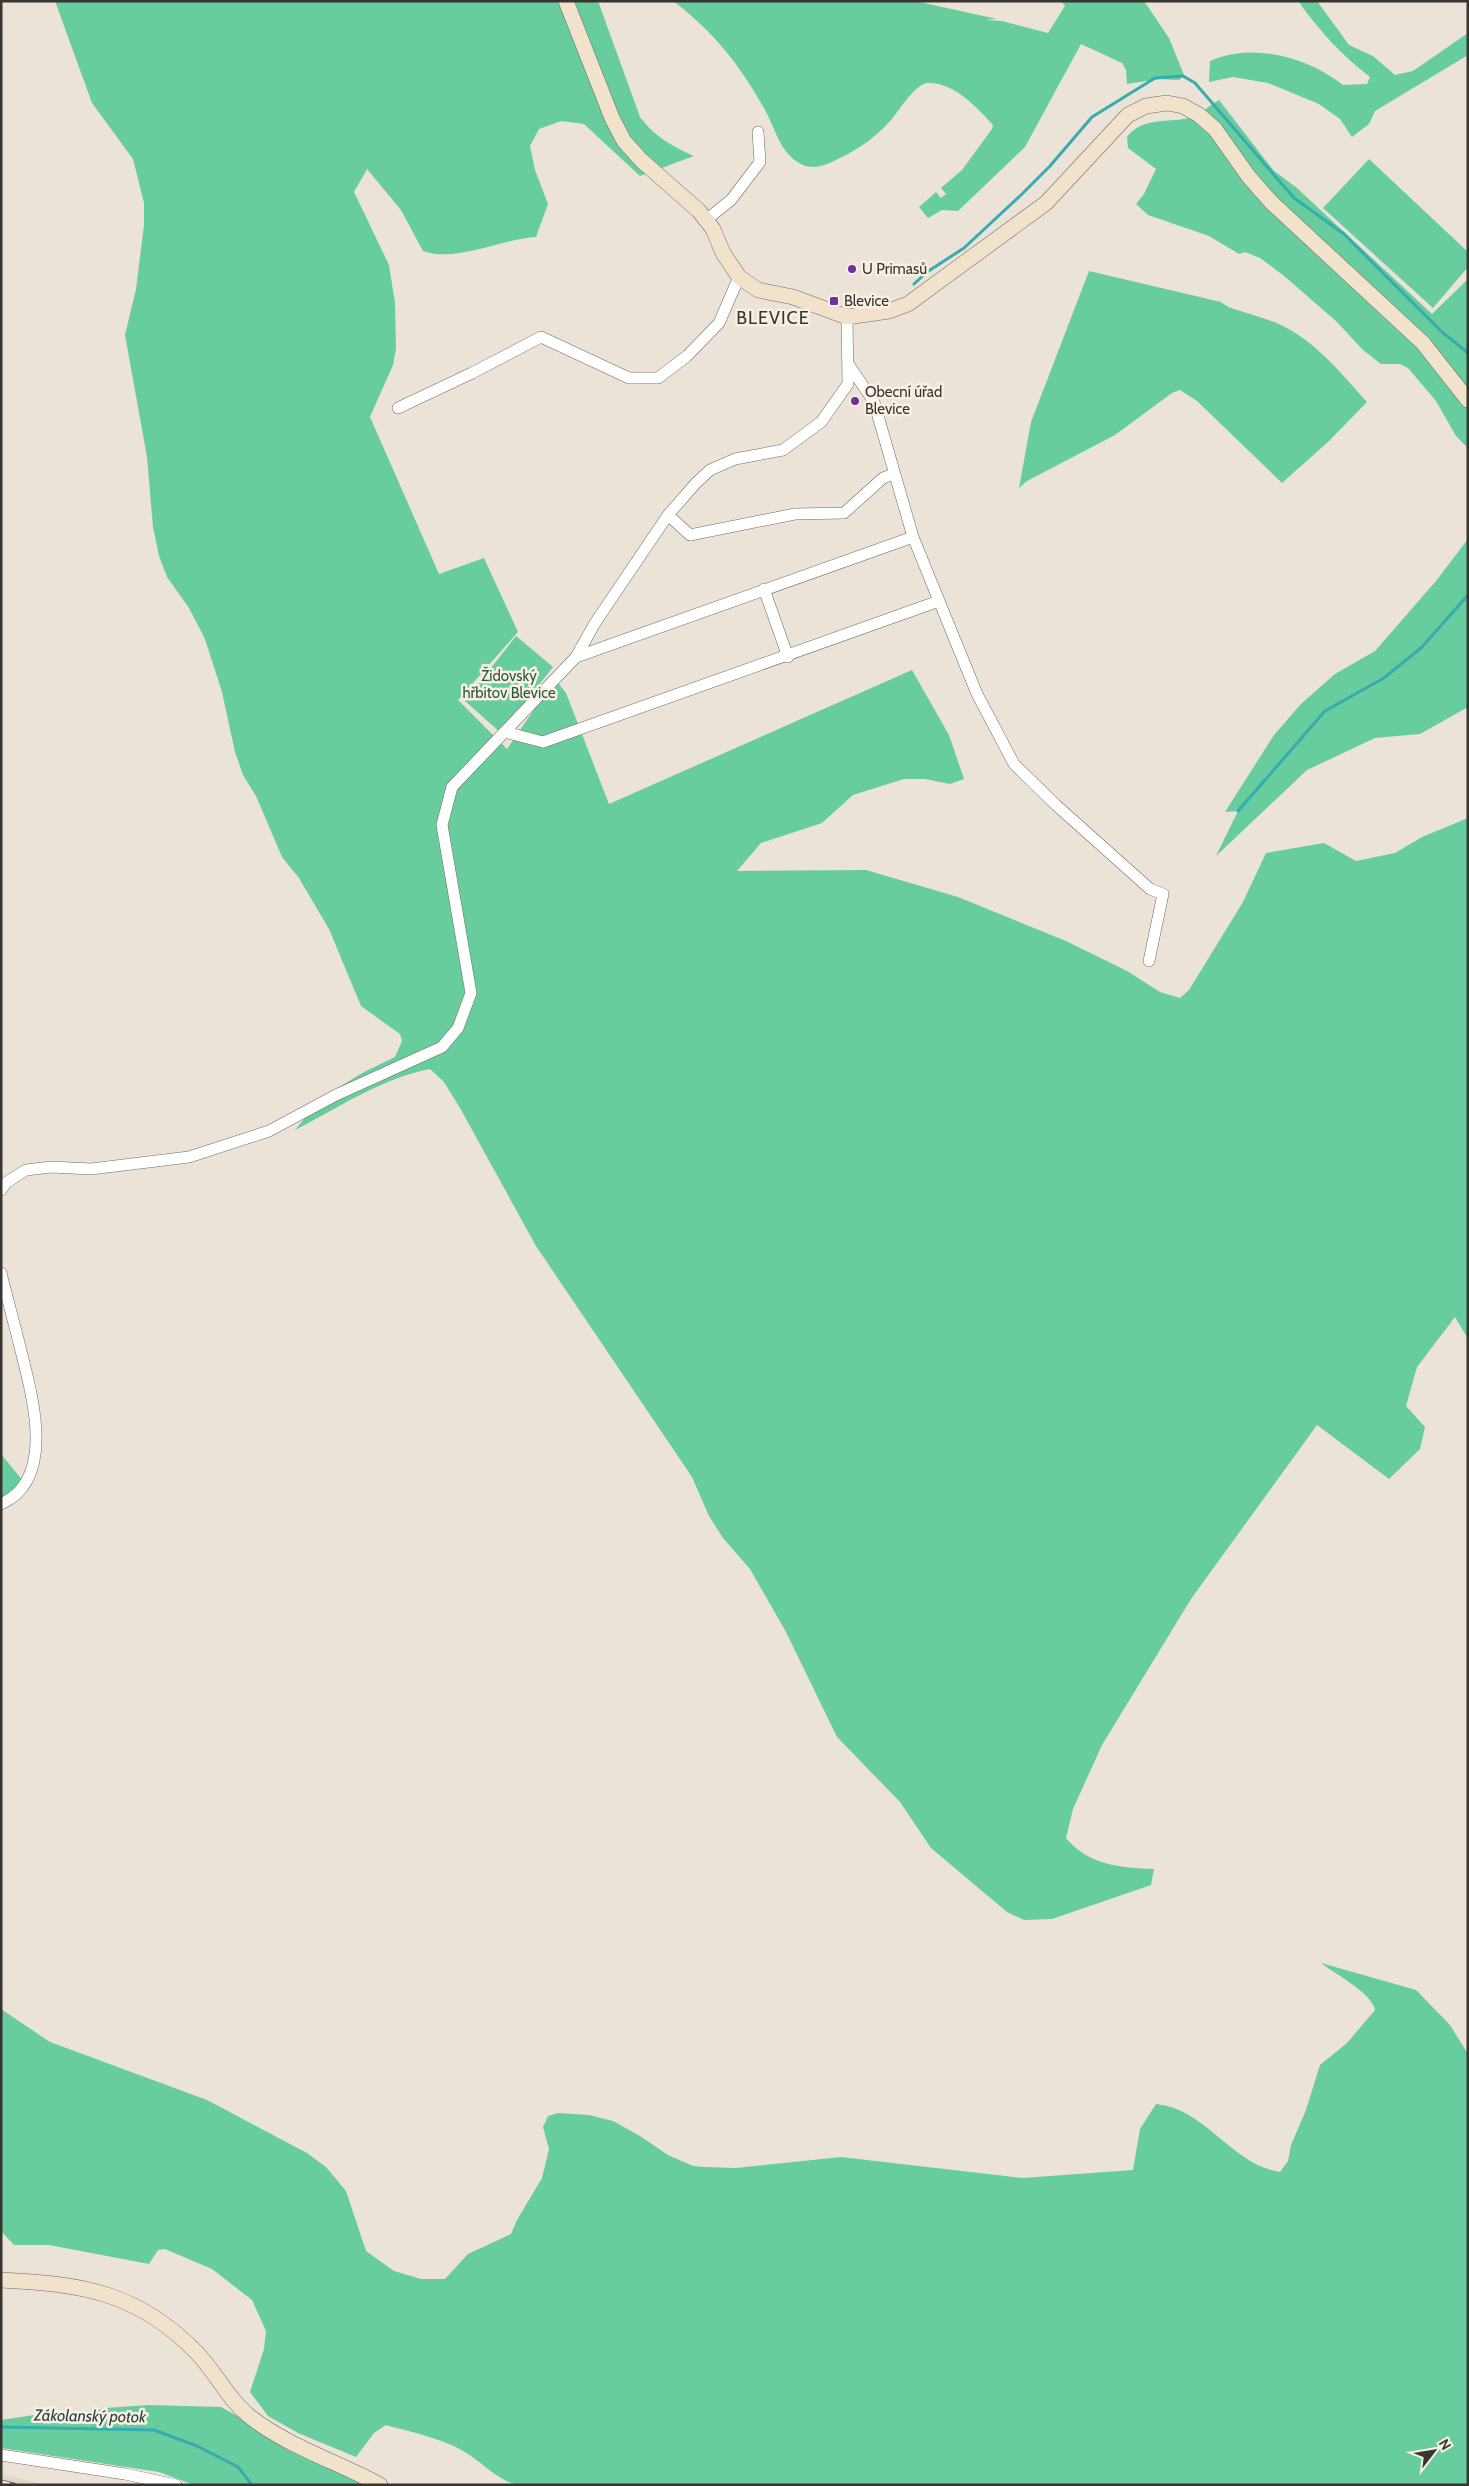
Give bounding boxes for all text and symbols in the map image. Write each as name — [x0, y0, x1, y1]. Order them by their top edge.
place label: U Primasů — [862, 260, 927, 278]
marker: U Primasů — [846, 263, 858, 275]
place label: Blevice — [844, 292, 889, 310]
marker: Blevice — [828, 295, 840, 307]
district label: BLEVICE — [736, 307, 810, 329]
place label: Obecní úřad Blevice — [865, 383, 942, 418]
marker: Obecní úřad Blevice — [849, 395, 861, 407]
park label: Židovský hřbitov Blevice — [462, 666, 556, 702]
water label: Zákolanský potok — [33, 2406, 147, 2426]
north arrow — [1409, 2426, 1459, 2476]
text: N — [1435, 2435, 1455, 2453]

